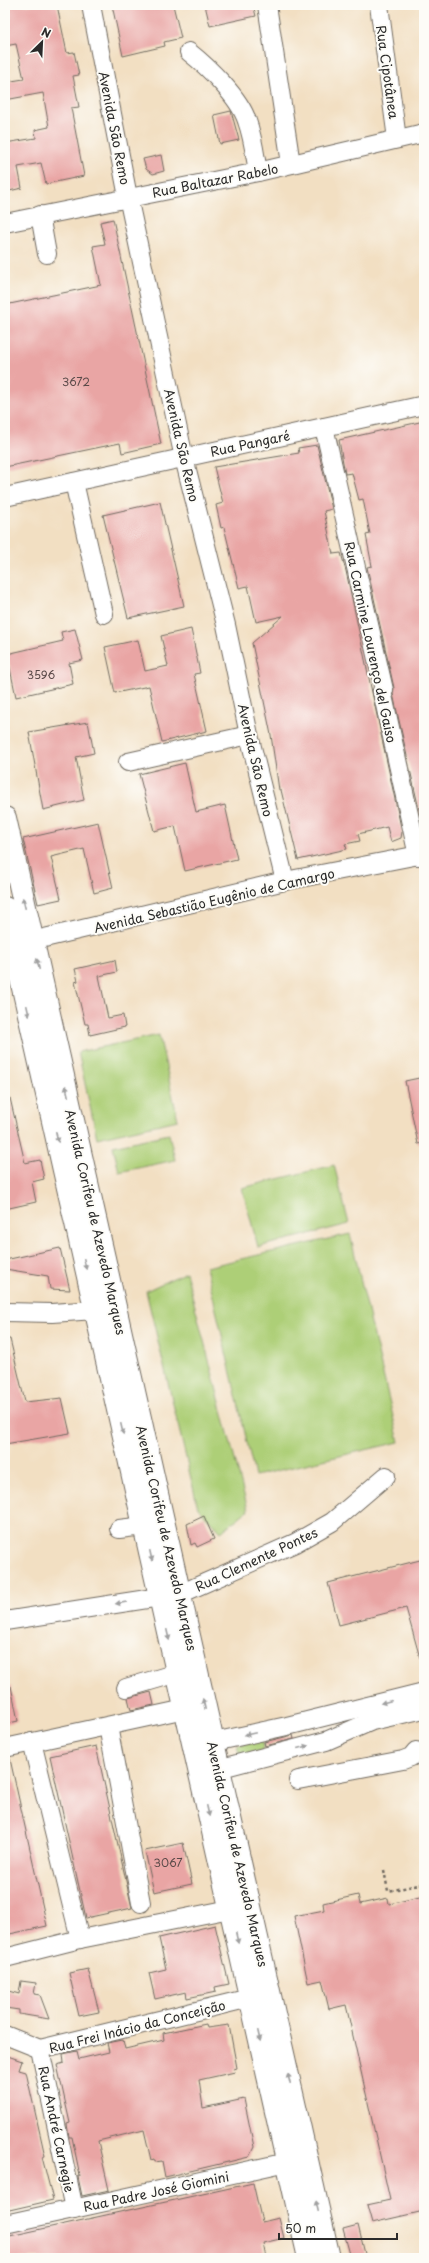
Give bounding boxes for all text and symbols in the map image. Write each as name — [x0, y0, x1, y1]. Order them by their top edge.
north arrow — [22, 22, 62, 62]
text: N — [39, 23, 54, 42]
street label: Rua Cipotânea — [372, 24, 404, 121]
street label: Avenida São Remo — [95, 70, 135, 186]
street label: Rua Baltazar Rabelo — [150, 158, 280, 202]
house number: 3672 — [62, 373, 90, 390]
street label: Avenida São Remo — [160, 387, 204, 503]
street label: Rua Pangaré — [208, 425, 292, 461]
street label: Rua Carmine Lourenço del Gaiso — [340, 540, 402, 744]
house number: 3596 — [27, 666, 55, 683]
street label: Avenida São Remo — [234, 702, 278, 818]
street label: Avenida Sebastião Eugênio de Camargo — [92, 863, 336, 937]
one-way arrow — [21, 897, 27, 909]
one-way arrow — [35, 958, 41, 970]
one-way arrow — [26, 1004, 32, 1017]
one-way arrow — [63, 1085, 69, 1097]
street label: Avenida Corifeu de Azevedo Marques — [61, 1107, 131, 1337]
one-way arrow — [54, 1131, 60, 1144]
one-way arrow — [83, 1258, 89, 1270]
one-way arrow — [120, 1423, 126, 1435]
street label: Avenida Corifeu de Azevedo Marques — [132, 1423, 202, 1653]
street label: Rua Clemente Pontes — [192, 1522, 320, 1596]
one-way arrow — [148, 1550, 154, 1562]
one-way arrow — [115, 1600, 127, 1606]
one-way arrow — [166, 1629, 172, 1641]
one-way arrow — [201, 1698, 207, 1710]
one-way arrow — [380, 1699, 392, 1705]
one-way arrow — [244, 1732, 256, 1738]
street label: Avenida Corifeu de Azevedo Marques — [203, 1739, 273, 1969]
one-way arrow — [297, 1744, 309, 1750]
one-way arrow — [206, 1805, 212, 1817]
house number: 3067 — [154, 1854, 182, 1871]
one-way arrow — [234, 1932, 240, 1944]
street label: Rua Frei Inácio da Conceição — [47, 1995, 227, 2057]
one-way arrow — [256, 2030, 262, 2042]
street label: Rua André Carnegie — [34, 2064, 80, 2194]
one-way arrow — [285, 2073, 291, 2086]
street label: Rua Padre José Giomini — [81, 2166, 231, 2216]
one-way arrow — [314, 2200, 320, 2212]
scale bar — [279, 2215, 397, 2241]
text: 50 m — [285, 2219, 316, 2237]

